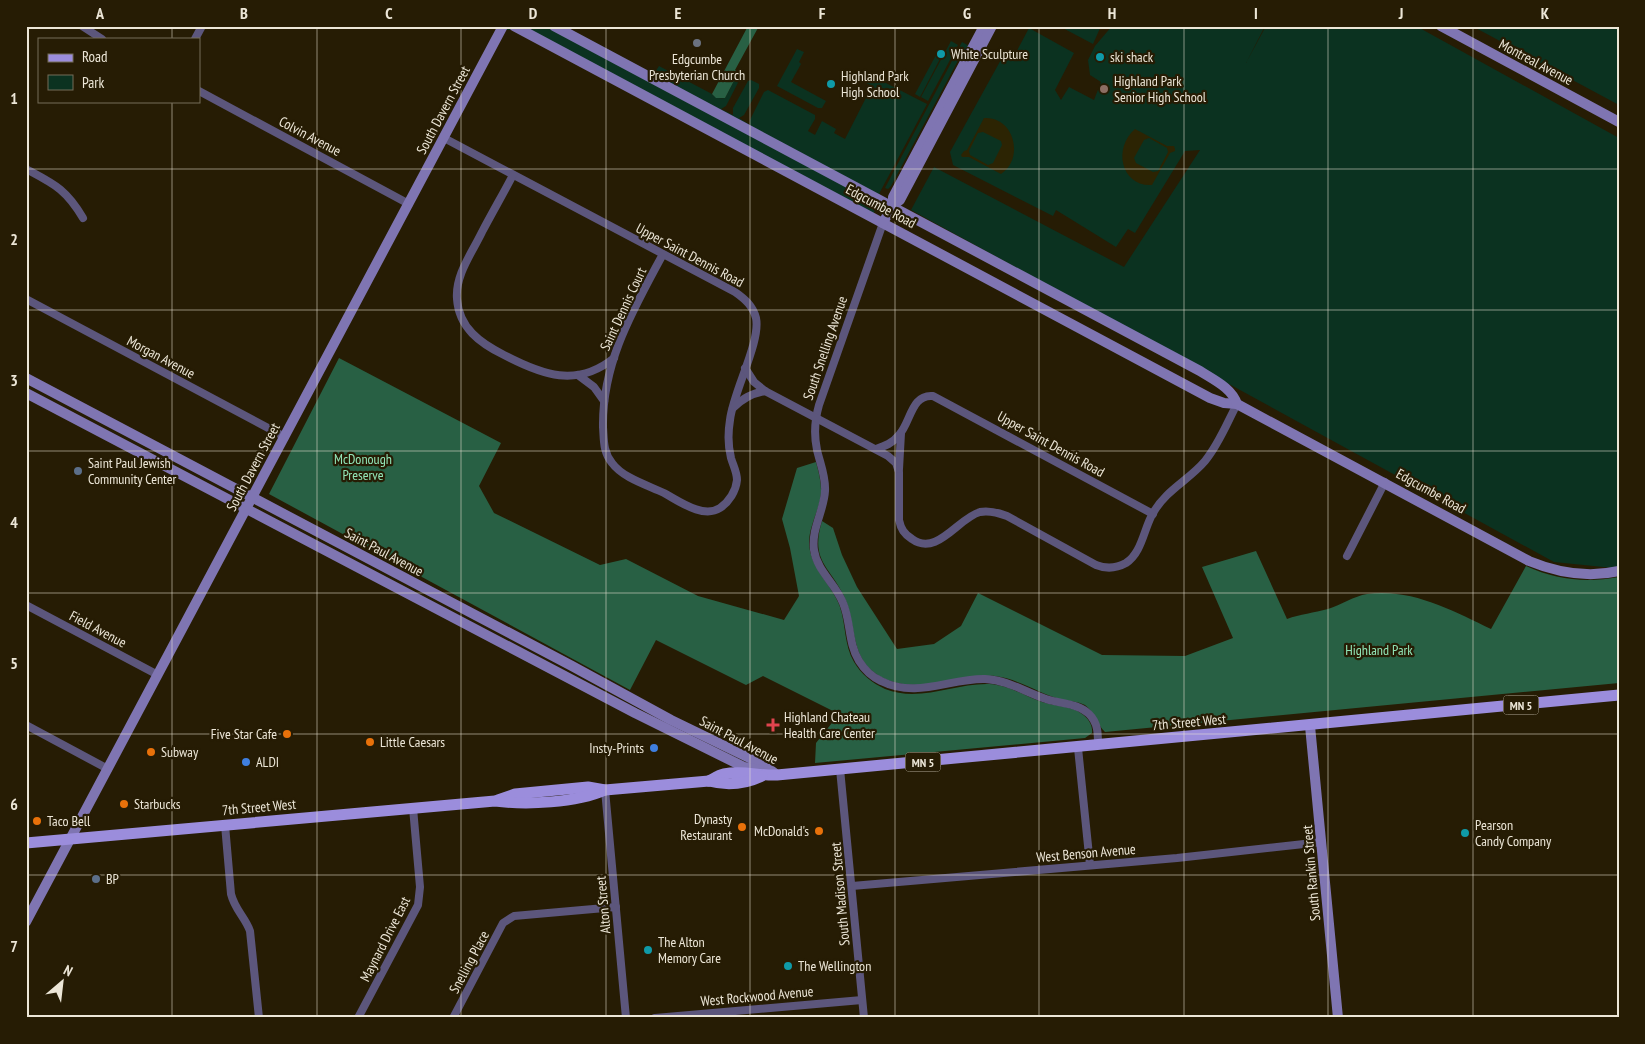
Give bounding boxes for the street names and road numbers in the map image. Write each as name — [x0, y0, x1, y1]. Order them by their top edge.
street label: Montreal Avenue — [1496, 35, 1576, 89]
street label: South Davern Street — [412, 63, 474, 157]
street label: Colvin Avenue — [276, 112, 344, 160]
street label: Edgcumbe Road — [843, 180, 919, 232]
street label: Upper Saint Dennis Road — [633, 219, 747, 291]
street label: Saint Dennis Court — [596, 264, 650, 354]
street label: South Snelling Avenue — [799, 293, 851, 402]
street label: Morgan Avenue — [124, 332, 198, 383]
street label: Upper Saint Dennis Road — [994, 407, 1108, 481]
street label: South Davern Street — [222, 420, 284, 514]
street label: Edgcumbe Road — [1393, 464, 1469, 518]
street label: Saint Paul Avenue — [342, 524, 427, 580]
street label: Field Avenue — [66, 607, 130, 652]
road number: MN 5 — [1504, 696, 1538, 714]
street label: 7th Street West — [1151, 710, 1227, 734]
street label: Saint Paul Avenue — [697, 712, 782, 768]
road number: MN 5 — [906, 752, 940, 772]
street label: 7th Street West — [221, 795, 297, 819]
street label: South Rankin Street — [1298, 824, 1324, 922]
street label: West Benson Avenue — [1036, 840, 1137, 866]
street label: South Madison Street — [827, 841, 853, 946]
street label: Alton Street — [592, 875, 614, 935]
street label: Maynard Drive East — [356, 893, 414, 985]
street label: Snelling Place — [445, 927, 493, 996]
street label: West Rockwood Avenue — [700, 982, 814, 1010]

